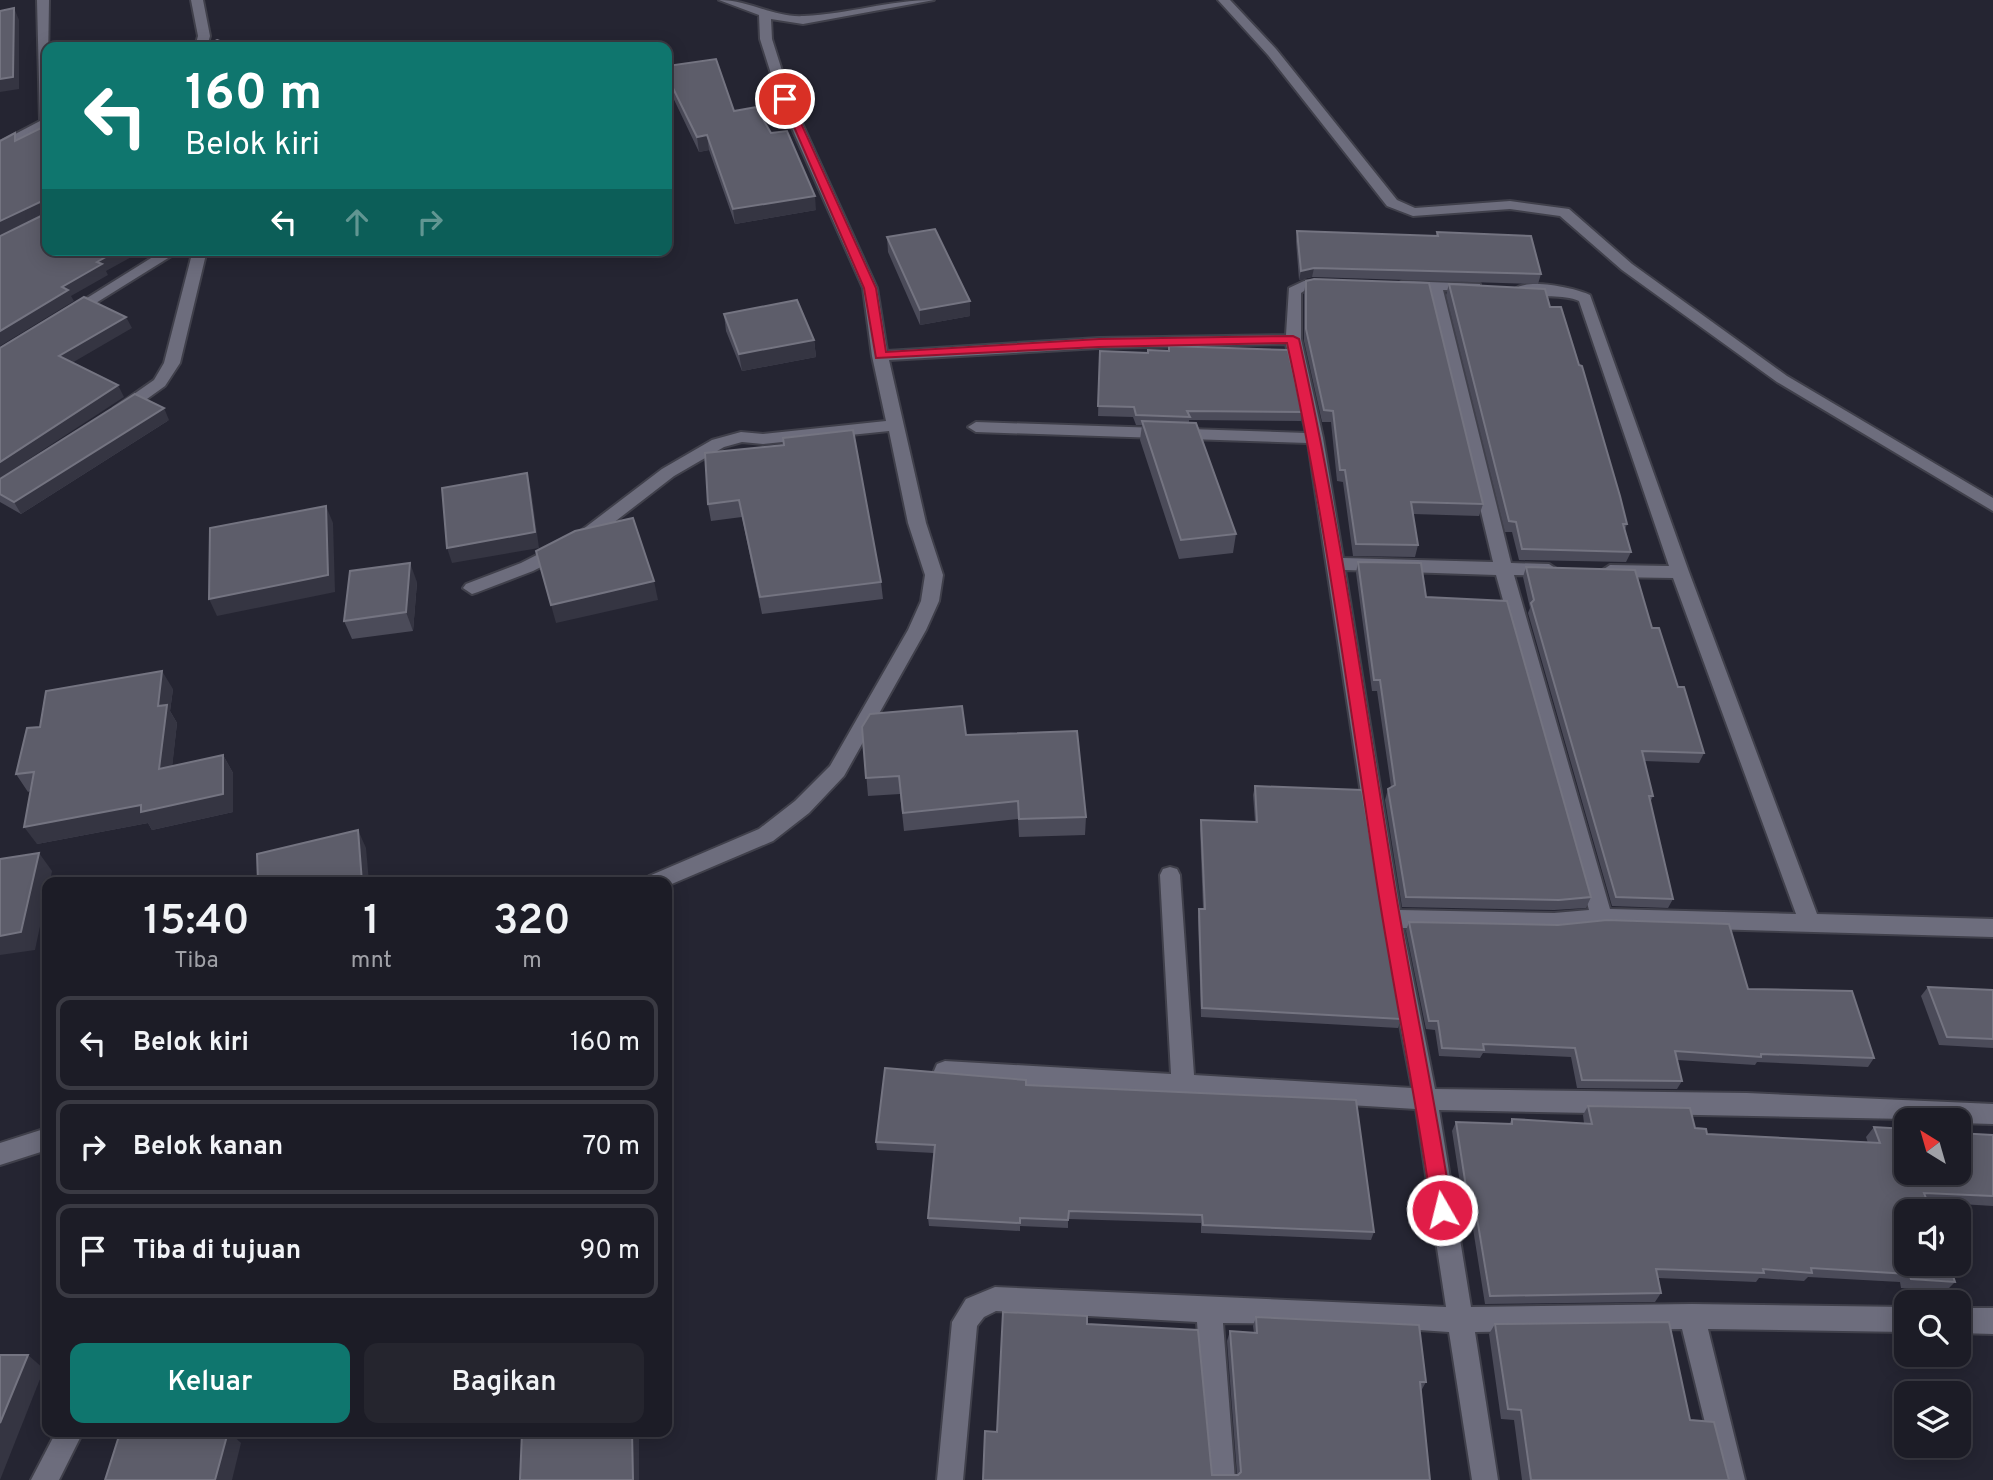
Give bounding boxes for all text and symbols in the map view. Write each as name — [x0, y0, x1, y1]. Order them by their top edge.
text: 160 m — [185, 65, 322, 127]
pin — [755, 69, 815, 129]
icon: left — [70, 70, 161, 161]
icon: arrive — [766, 80, 804, 118]
text: Belok kiri — [185, 126, 320, 166]
icon: left — [265, 203, 303, 241]
icon: ahead — [338, 203, 376, 241]
icon: right — [411, 203, 449, 241]
text: 15:40 — [143, 896, 250, 949]
text: 1 — [363, 896, 380, 949]
text: 320 — [493, 896, 571, 949]
text: Tiba — [174, 947, 219, 976]
text: mnt — [351, 947, 392, 976]
text: m — [522, 947, 542, 976]
icon: left — [74, 1024, 112, 1062]
text: Belok kiri — [133, 1027, 249, 1060]
text: 160 m — [570, 1027, 640, 1060]
north arrow — [1894, 1108, 1970, 1185]
map controls — [1894, 1108, 1971, 1458]
icon: right — [74, 1128, 112, 1166]
text: Belok kanan — [133, 1131, 283, 1164]
text: 70 m — [582, 1131, 640, 1164]
position arrow — [1405, 1173, 1479, 1247]
button: sound — [1894, 1199, 1971, 1276]
icon: arrive — [74, 1232, 112, 1270]
text: Tiba di tujuan — [133, 1235, 301, 1268]
text: 90 m — [580, 1235, 640, 1268]
button: search — [1894, 1290, 1971, 1367]
button: Keluar — [70, 1343, 350, 1423]
button: Bagikan — [364, 1343, 644, 1423]
button: layers — [1894, 1381, 1971, 1458]

